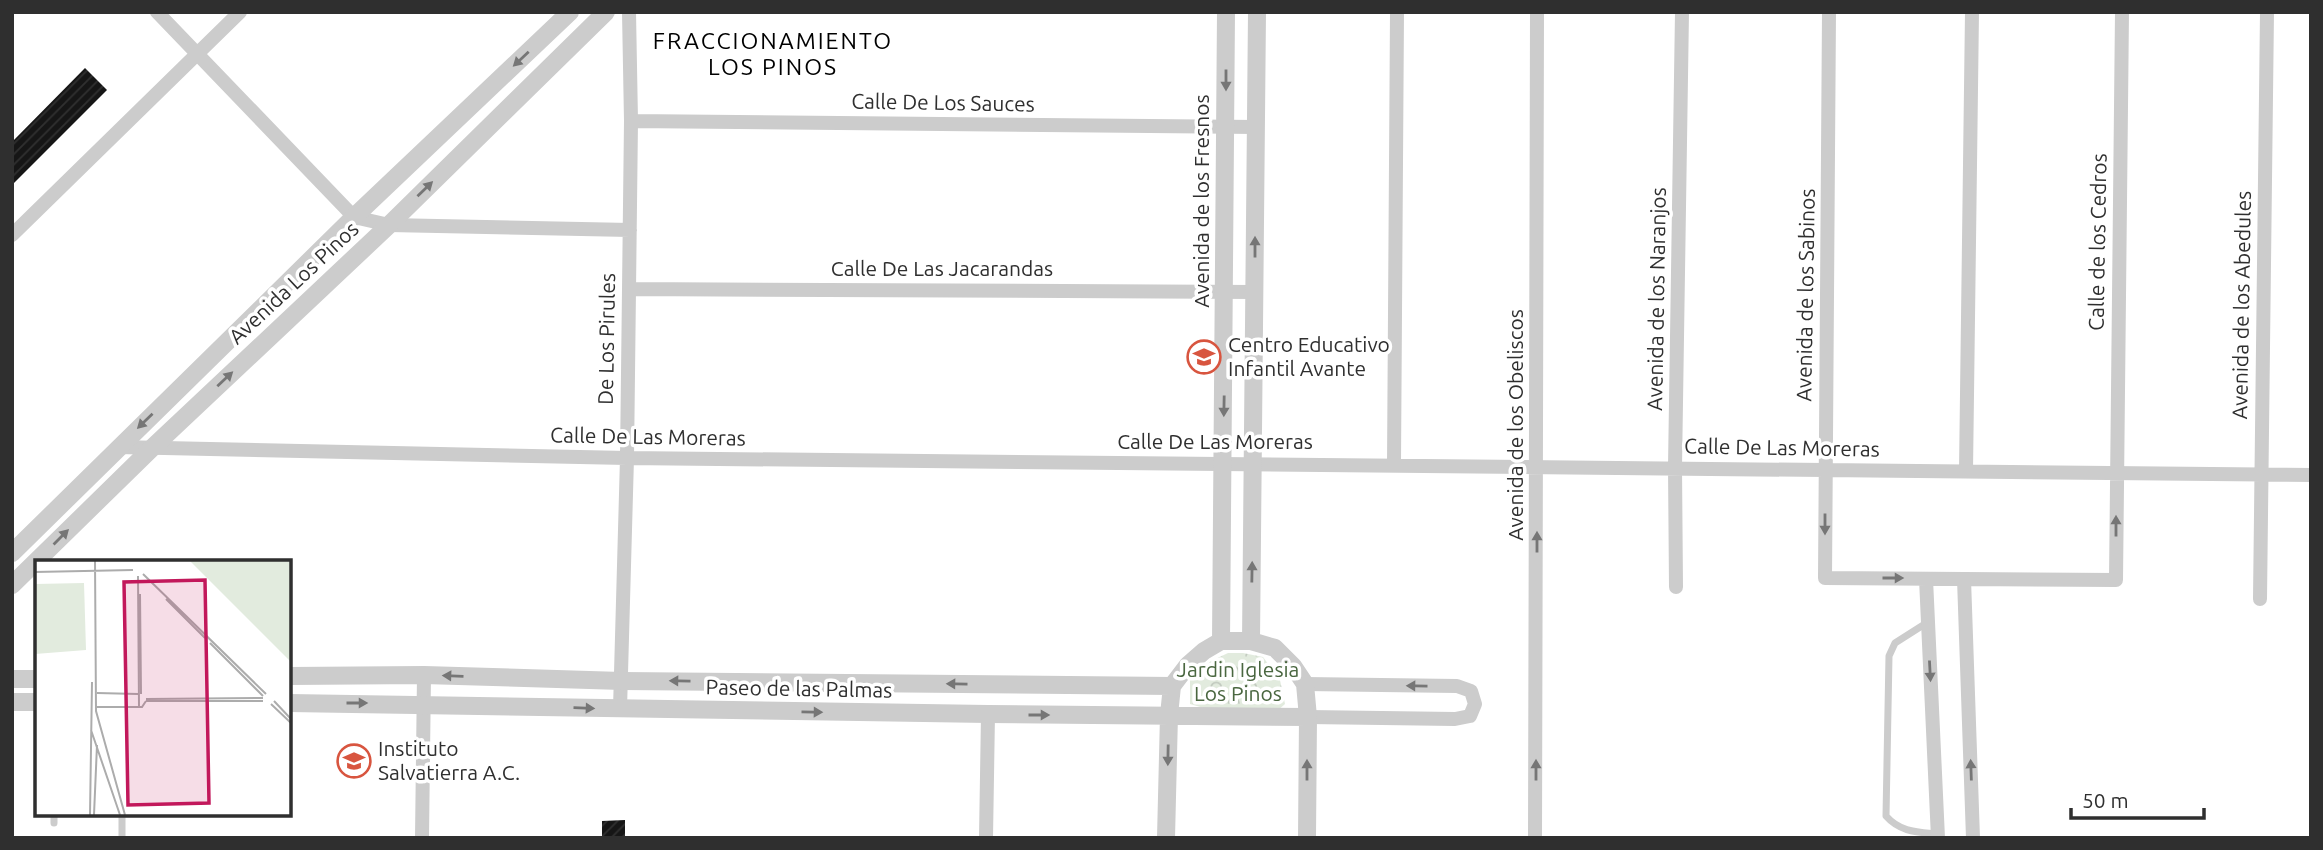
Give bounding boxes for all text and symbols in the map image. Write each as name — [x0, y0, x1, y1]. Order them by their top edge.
district label: FRACCIONAMIENTO LOS PINOS — [653, 28, 893, 79]
one-way arrow — [513, 51, 530, 67]
one-way arrow — [1220, 70, 1232, 92]
street label: Calle De Los Sauces — [851, 88, 1035, 116]
street label: Avenida de los Fresnos — [1189, 94, 1213, 308]
street label: Calle de los Cedros — [2083, 153, 2111, 331]
one-way arrow — [417, 181, 434, 198]
street label: Avenida de los Naranjos — [1642, 187, 1670, 411]
street label: Avenida de los Sabinos — [1791, 188, 1819, 402]
street label: Avenida de los Abedules — [2227, 191, 2255, 419]
street label: Avenida Los Pinos — [224, 216, 363, 348]
one-way arrow — [1249, 236, 1261, 258]
street label: Calle De Las Jacarandas — [831, 256, 1053, 280]
street label: De Los Pirules — [593, 273, 619, 405]
street label: Avenida de los Obeliscos — [1503, 309, 1527, 541]
place label: Centro Educativo Infantil Avante — [1228, 332, 1390, 380]
school or university icon: Centro Educativo Infantil Avante — [1185, 338, 1223, 376]
one-way arrow — [216, 372, 233, 388]
one-way arrow — [1218, 395, 1230, 417]
one-way arrow — [137, 412, 154, 429]
street label: Calle De Las Moreras — [550, 422, 746, 450]
street label: Calle De Las Moreras — [1117, 429, 1313, 453]
street label: Calle De Las Moreras — [1684, 433, 1880, 461]
one-way arrow — [1819, 513, 1831, 535]
one-way arrow — [2110, 515, 2122, 537]
one-way arrow — [52, 530, 69, 546]
one-way arrow — [1531, 531, 1543, 553]
inset map — [35, 560, 290, 815]
one-way arrow — [1246, 561, 1258, 583]
one-way arrow — [1882, 572, 1904, 584]
park label: Jardin Iglesia Los Pinos — [1177, 657, 1299, 705]
one-way arrow — [1925, 660, 1936, 682]
one-way arrow — [442, 670, 464, 681]
street label: Paseo de las Palmas — [706, 674, 893, 702]
one-way arrow — [669, 675, 691, 687]
one-way arrow — [946, 678, 968, 690]
one-way arrow — [1406, 680, 1428, 692]
one-way arrow — [346, 697, 368, 709]
one-way arrow — [574, 702, 596, 713]
one-way arrow — [801, 706, 823, 717]
one-way arrow — [1029, 709, 1051, 720]
place label: Instituto Salvatierra A.C. — [378, 736, 520, 784]
school or university icon: Instituto Salvatierra A.C. — [335, 742, 373, 780]
one-way arrow — [1162, 744, 1174, 766]
one-way arrow — [1301, 758, 1313, 780]
one-way arrow — [1530, 758, 1542, 780]
one-way arrow — [1965, 758, 1976, 780]
scale bar — [2071, 776, 2204, 820]
text: 50 m — [2082, 788, 2129, 812]

